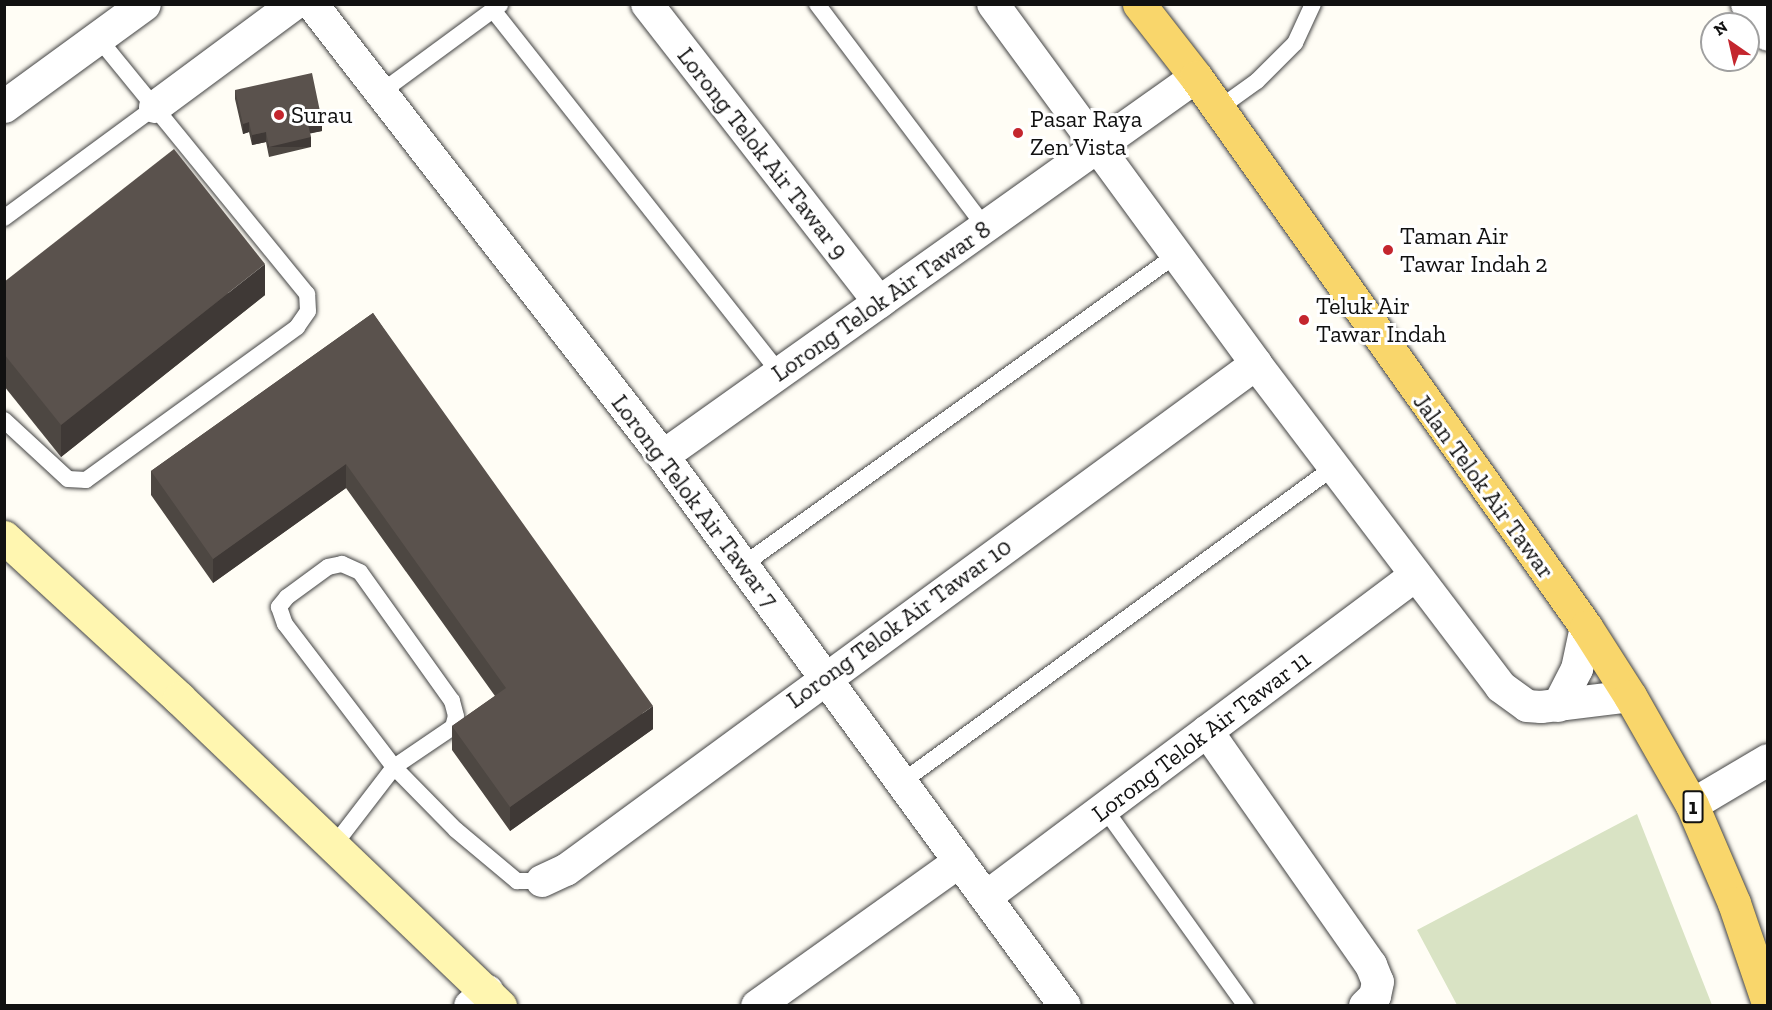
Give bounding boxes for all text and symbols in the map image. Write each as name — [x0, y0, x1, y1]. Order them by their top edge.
north arrow — [1700, 12, 1760, 72]
text: N — [1710, 17, 1731, 40]
street label: Lorong Telok Air Tawar 9 — [671, 41, 855, 265]
place label: Surau — [291, 101, 352, 129]
place label: Pasar Raya Zen Vista — [1030, 105, 1143, 161]
marker: Surau — [272, 108, 286, 122]
marker: Pasar Raya Zen Vista — [1011, 126, 1025, 140]
street label: Lorong Telok Air Tawar 8 — [765, 214, 997, 388]
place label: Taman Air Tawar Indah 2 — [1400, 222, 1548, 278]
marker: Taman Air Tawar Indah 2 — [1381, 243, 1395, 257]
place label: Teluk Air Tawar Indah — [1316, 292, 1447, 348]
marker: Teluk Air Tawar Indah — [1297, 313, 1311, 327]
street label: Jalan Telok Air Tawar — [1407, 387, 1561, 585]
street label: Lorong Telok Air Tawar 7 — [605, 388, 785, 614]
street label: Lorong Telok Air Tawar 10 — [780, 531, 1018, 715]
street label: Lorong Telok Air Tawar 11 — [1085, 644, 1317, 828]
road number: 1 — [1682, 788, 1704, 826]

